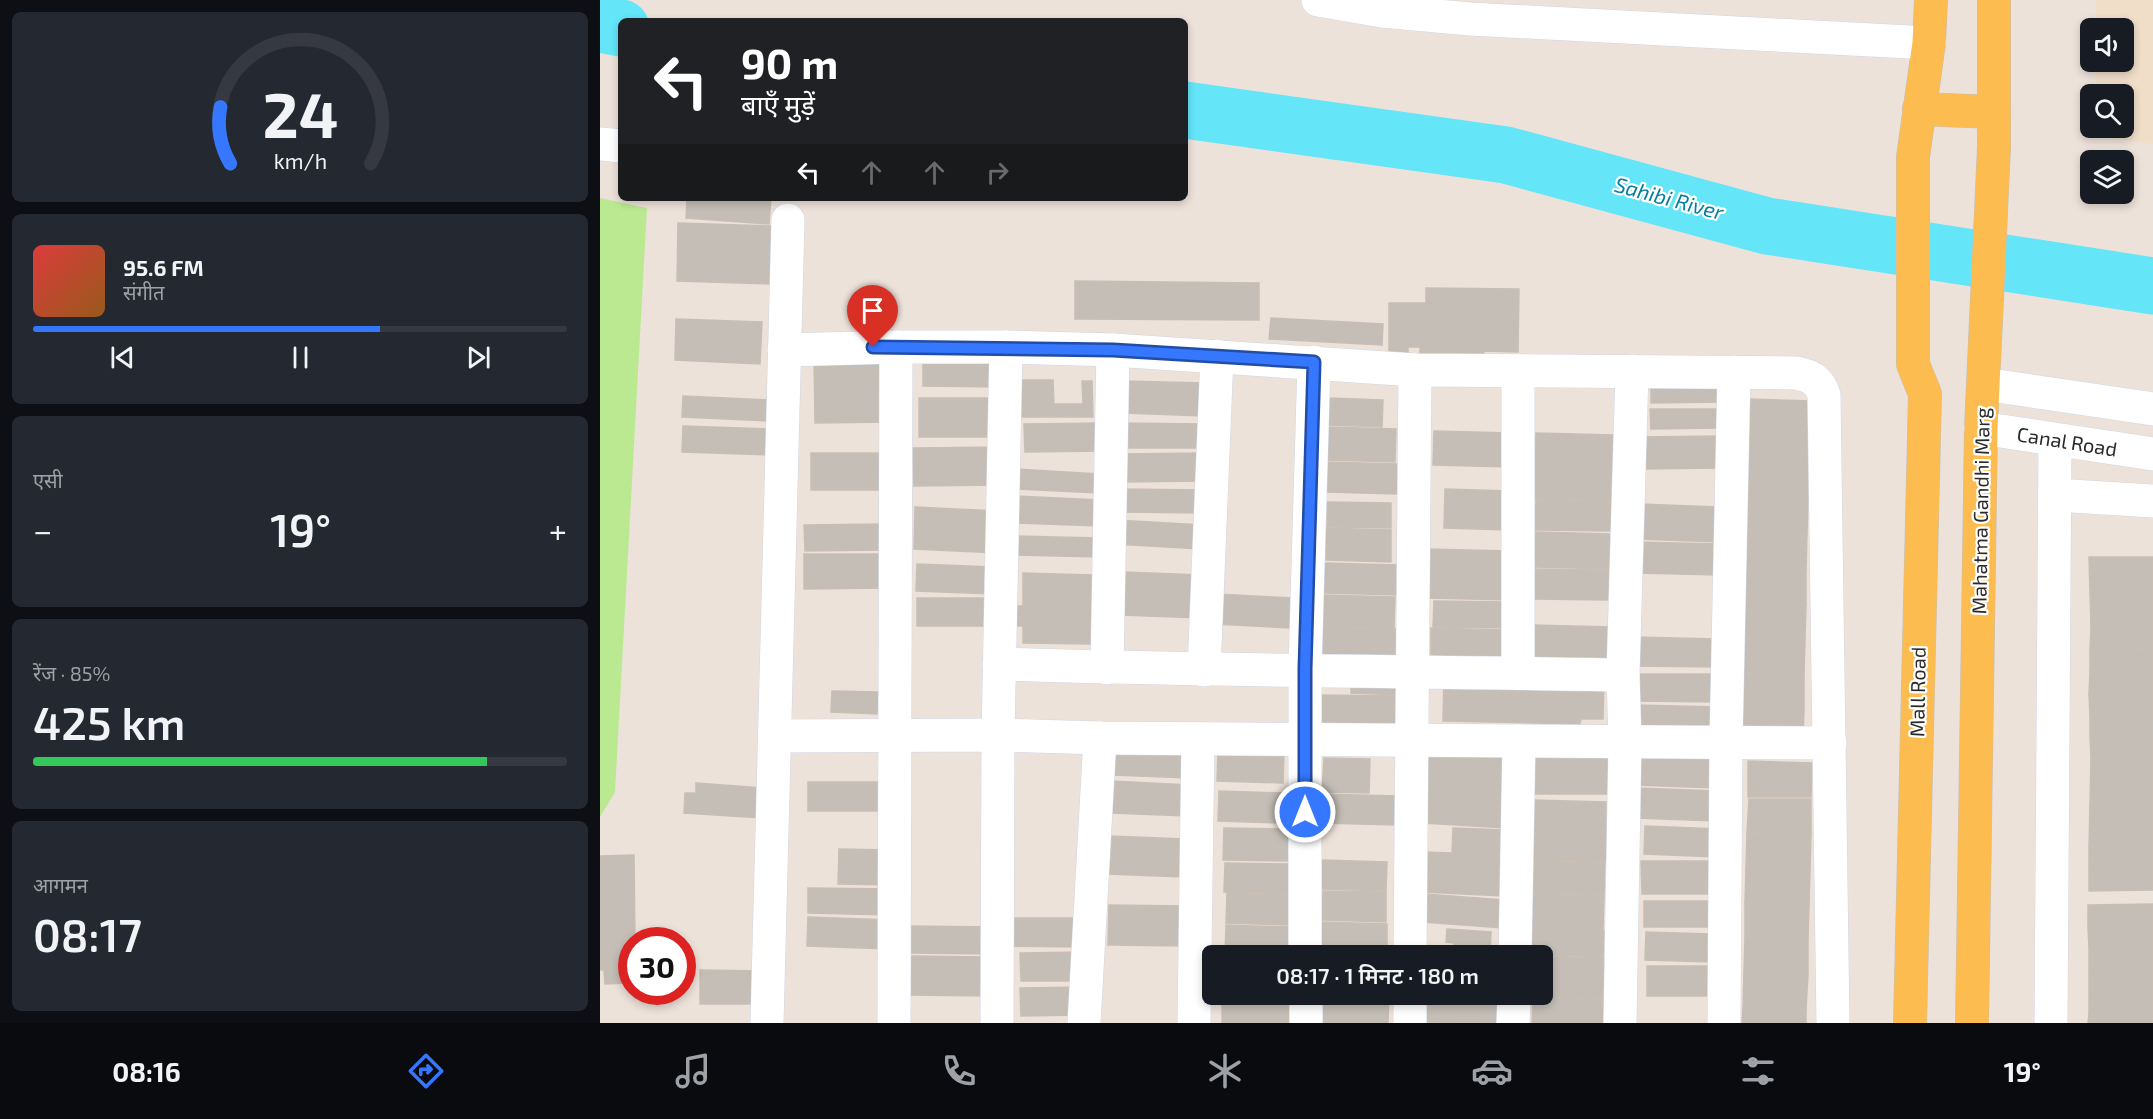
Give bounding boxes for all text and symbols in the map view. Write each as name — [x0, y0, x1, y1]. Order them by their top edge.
map controls — [2080, 18, 2134, 204]
button: sound — [2080, 18, 2134, 72]
text: 90 m — [741, 37, 838, 87]
icon: left — [642, 42, 720, 120]
text: 24 — [262, 76, 338, 151]
button: search — [2080, 84, 2134, 138]
text: बाएँ मुड़ें — [741, 88, 815, 120]
text: km/h — [273, 148, 327, 173]
button: layers — [2080, 150, 2134, 204]
icon: left — [792, 156, 825, 189]
icon: ahead — [855, 156, 888, 189]
icon: ahead — [918, 156, 951, 189]
icon: right — [981, 156, 1014, 189]
water label: Sahibi River — [1612, 171, 1727, 224]
text: 95.6 FM — [123, 254, 204, 280]
text: संगीत — [123, 280, 164, 304]
pin — [847, 285, 898, 347]
icon: arrive — [856, 294, 889, 327]
icon: previous — [106, 341, 139, 374]
icon: pause — [284, 341, 317, 374]
icon: next — [462, 341, 495, 374]
street label: Mahatma Gandhi Marg — [1966, 407, 1994, 615]
street label: Canal Road — [2015, 421, 2119, 461]
text: एसी — [33, 468, 63, 492]
text: 19° — [270, 502, 331, 556]
text: − — [33, 510, 52, 550]
text: + — [549, 510, 567, 550]
street label: Mall Road — [1904, 647, 1930, 737]
text: रेंज · 85% — [33, 661, 110, 685]
text: 425 km — [33, 695, 185, 749]
position arrow — [1273, 780, 1337, 844]
text: आगमन — [33, 873, 88, 897]
text: 08:17 — [33, 907, 142, 961]
speed limit sign: 30 — [618, 927, 696, 1005]
text: 08:17 · 1 मिनट · 180 m — [1276, 962, 1479, 988]
icon: directions — [405, 1050, 447, 1092]
icon: music — [672, 1050, 714, 1092]
icon: phone — [938, 1050, 980, 1092]
icon: climate — [1204, 1050, 1246, 1092]
icon: car — [1471, 1050, 1513, 1092]
icon: filters — [1737, 1050, 1779, 1092]
text: 08:16 — [112, 1055, 181, 1087]
text: 19° — [2004, 1055, 2041, 1087]

